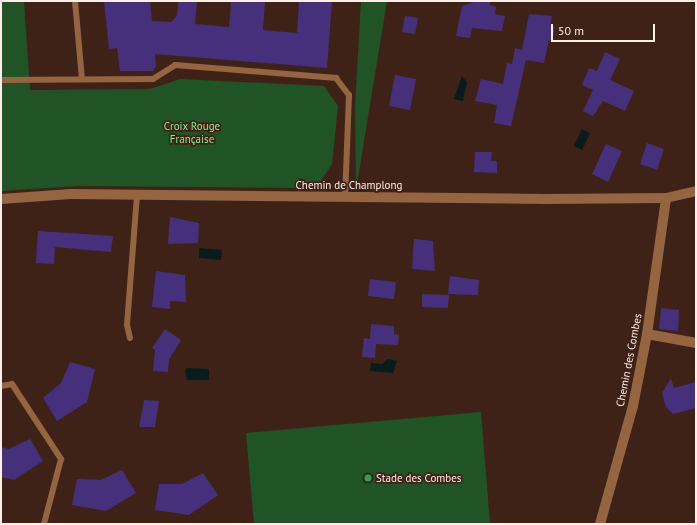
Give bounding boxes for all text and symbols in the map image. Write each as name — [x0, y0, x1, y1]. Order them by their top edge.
scale bar — [553, 16, 657, 42]
text: 50 m — [558, 23, 584, 38]
park label: Croix Rouge Française — [164, 120, 220, 146]
street label: Chemin de Champlong — [296, 178, 402, 192]
street label: Chemin des Combes — [613, 312, 645, 408]
place label: Stade des Combes — [376, 471, 461, 485]
marker: Stade des Combes — [363, 473, 373, 483]

